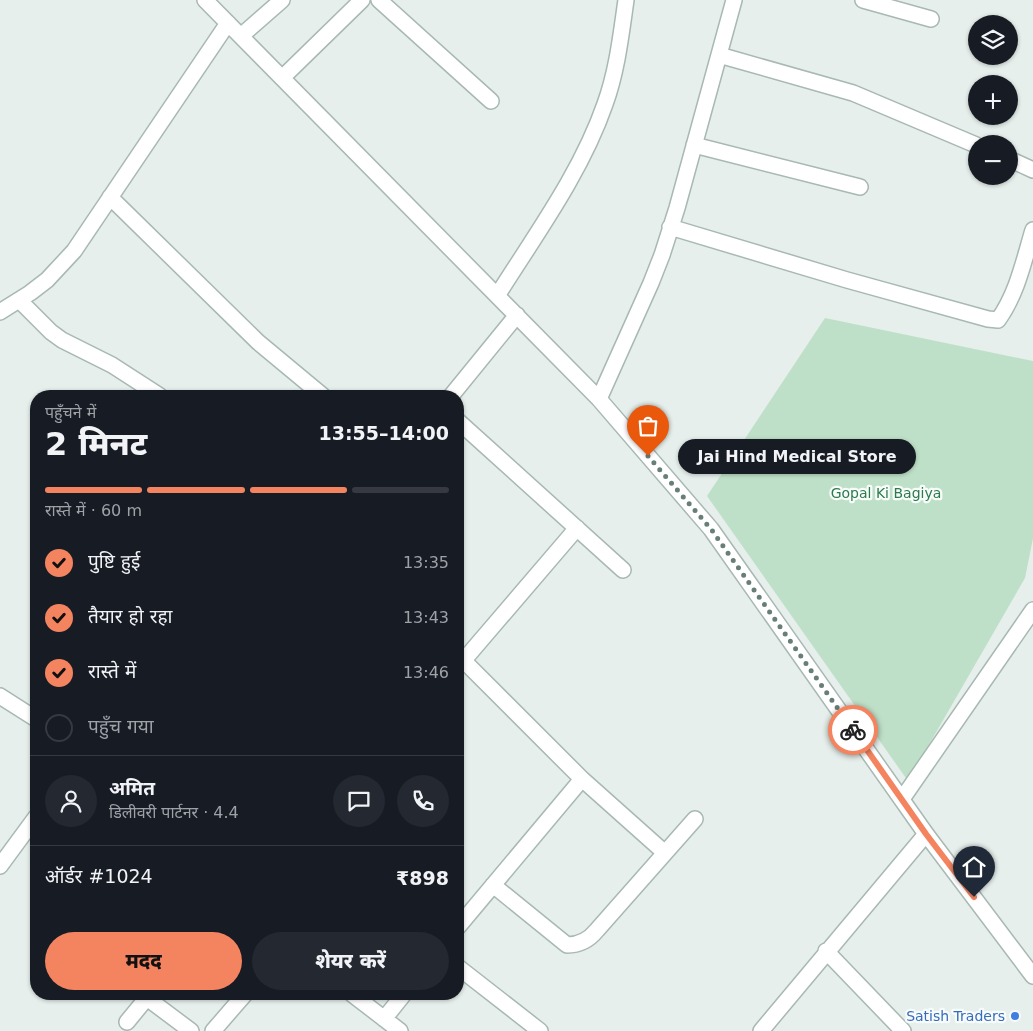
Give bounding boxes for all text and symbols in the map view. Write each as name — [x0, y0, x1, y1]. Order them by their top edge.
map controls — [968, 15, 1018, 185]
button: layers — [968, 15, 1018, 65]
button: + — [968, 75, 1018, 125]
button: − — [968, 135, 1018, 185]
text: पहुँचने में — [45, 403, 96, 422]
pin — [627, 405, 669, 456]
icon: bag — [634, 412, 662, 440]
text: 13:55–14:00 — [319, 422, 449, 444]
text: 2 मिनट — [45, 425, 147, 463]
callout: Jai Hind Medical Store — [678, 438, 916, 474]
text: Jai Hind Medical Store — [697, 447, 897, 466]
park label: Gopal Ki Bagiya — [831, 485, 941, 501]
text: रास्ते में · 60 m — [45, 501, 142, 520]
icon: check — [45, 549, 73, 577]
text: पुष्टि हुई — [88, 550, 140, 572]
text: 13:35 — [403, 553, 449, 572]
icon: check — [45, 604, 73, 632]
text: तैयार हो रहा — [88, 605, 172, 627]
text: 13:43 — [403, 608, 449, 627]
icon: check — [45, 659, 73, 687]
text: रास्ते में — [88, 660, 136, 682]
text: 13:46 — [403, 663, 449, 682]
courier — [828, 705, 878, 755]
text: पहुँच गया — [88, 715, 154, 737]
icon: bike — [839, 716, 867, 744]
button: person — [45, 775, 97, 827]
button: chat — [333, 775, 385, 827]
button: phone — [397, 775, 449, 827]
text: अमित — [109, 777, 155, 799]
text: डिलीवरी पार्टनर · 4.4 — [109, 803, 239, 822]
pin — [953, 846, 995, 897]
icon: home — [960, 853, 988, 881]
text: ऑर्डर #1024 — [45, 865, 153, 887]
text: ₹898 — [396, 867, 449, 889]
button: मदद — [45, 932, 242, 990]
button: शेयर करें — [252, 932, 449, 990]
place label: Satish Traders — [906, 1008, 1005, 1024]
marker: Satish Traders — [1009, 1010, 1021, 1022]

